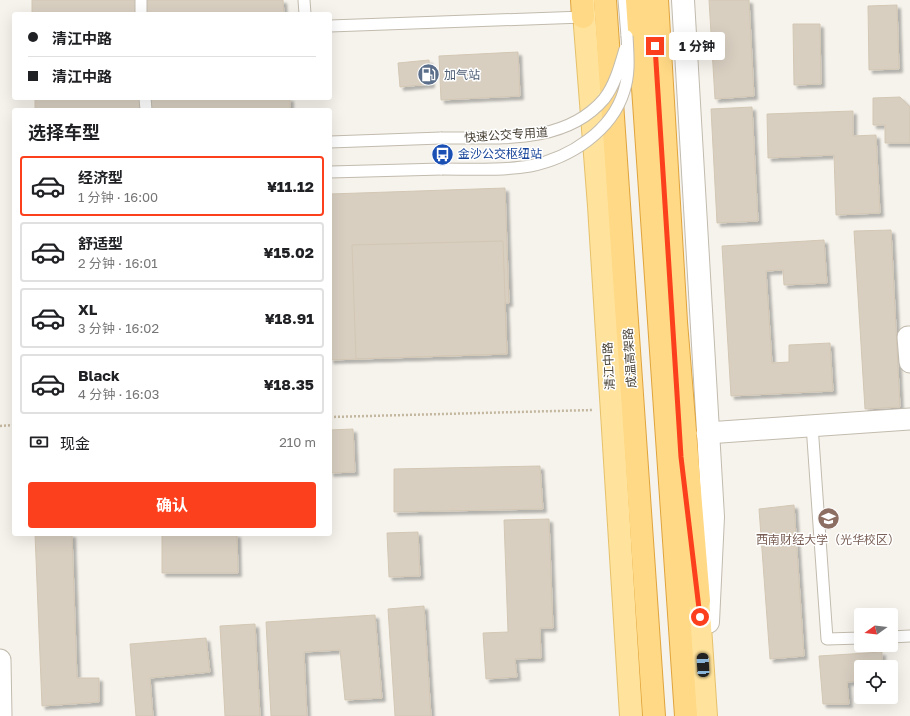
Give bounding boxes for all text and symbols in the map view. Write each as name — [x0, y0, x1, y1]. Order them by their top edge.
text: 清江中路 — [52, 29, 112, 47]
callout: 1 分钟 — [669, 32, 725, 60]
route end — [646, 37, 664, 55]
text: 1 分钟 — [679, 38, 715, 54]
fuel station icon: 加气站 — [416, 62, 442, 88]
text: 清江中路 — [52, 67, 112, 85]
place label: 加气站 — [444, 67, 480, 82]
text: 选择车型 — [28, 121, 100, 143]
street label: 快速公交专用道 — [464, 124, 548, 145]
bus stop icon: 金沙公交枢纽站 — [430, 141, 456, 167]
place label: 金沙公交枢纽站 — [458, 146, 542, 161]
icon: car — [30, 168, 66, 204]
text: 经济型 — [78, 168, 123, 186]
text: ¥11.12 — [267, 177, 314, 195]
text: 1 分钟 · 16:00 — [78, 189, 158, 205]
icon: car — [30, 234, 66, 270]
text: 舒适型 — [78, 234, 123, 252]
text: ¥15.02 — [264, 243, 314, 261]
text: 2 分钟 · 16:01 — [78, 255, 158, 271]
icon: car — [30, 300, 66, 336]
text: XL — [78, 300, 97, 318]
text: ¥18.91 — [265, 309, 314, 327]
text: 3 分钟 · 16:02 — [78, 320, 159, 336]
street label: 成温高架路 — [620, 328, 639, 388]
street label: 清江中路 — [600, 342, 617, 390]
icon: car — [30, 366, 66, 402]
text: Black — [78, 366, 120, 384]
text: ¥18.35 — [264, 375, 314, 393]
text: 4 分钟 · 16:03 — [78, 386, 159, 402]
icon: cash — [28, 431, 50, 453]
text: 现金 — [60, 434, 90, 452]
text: 210 m — [279, 434, 316, 450]
button: 确认 — [28, 482, 316, 528]
school or university icon: 西南财经大学（光华校区） — [815, 506, 841, 532]
place label: 西南财经大学（光华校区） — [756, 532, 900, 547]
route start — [691, 608, 709, 626]
north arrow — [854, 608, 898, 652]
map controls — [854, 608, 898, 704]
car — [696, 653, 710, 677]
button: locate — [854, 660, 898, 704]

